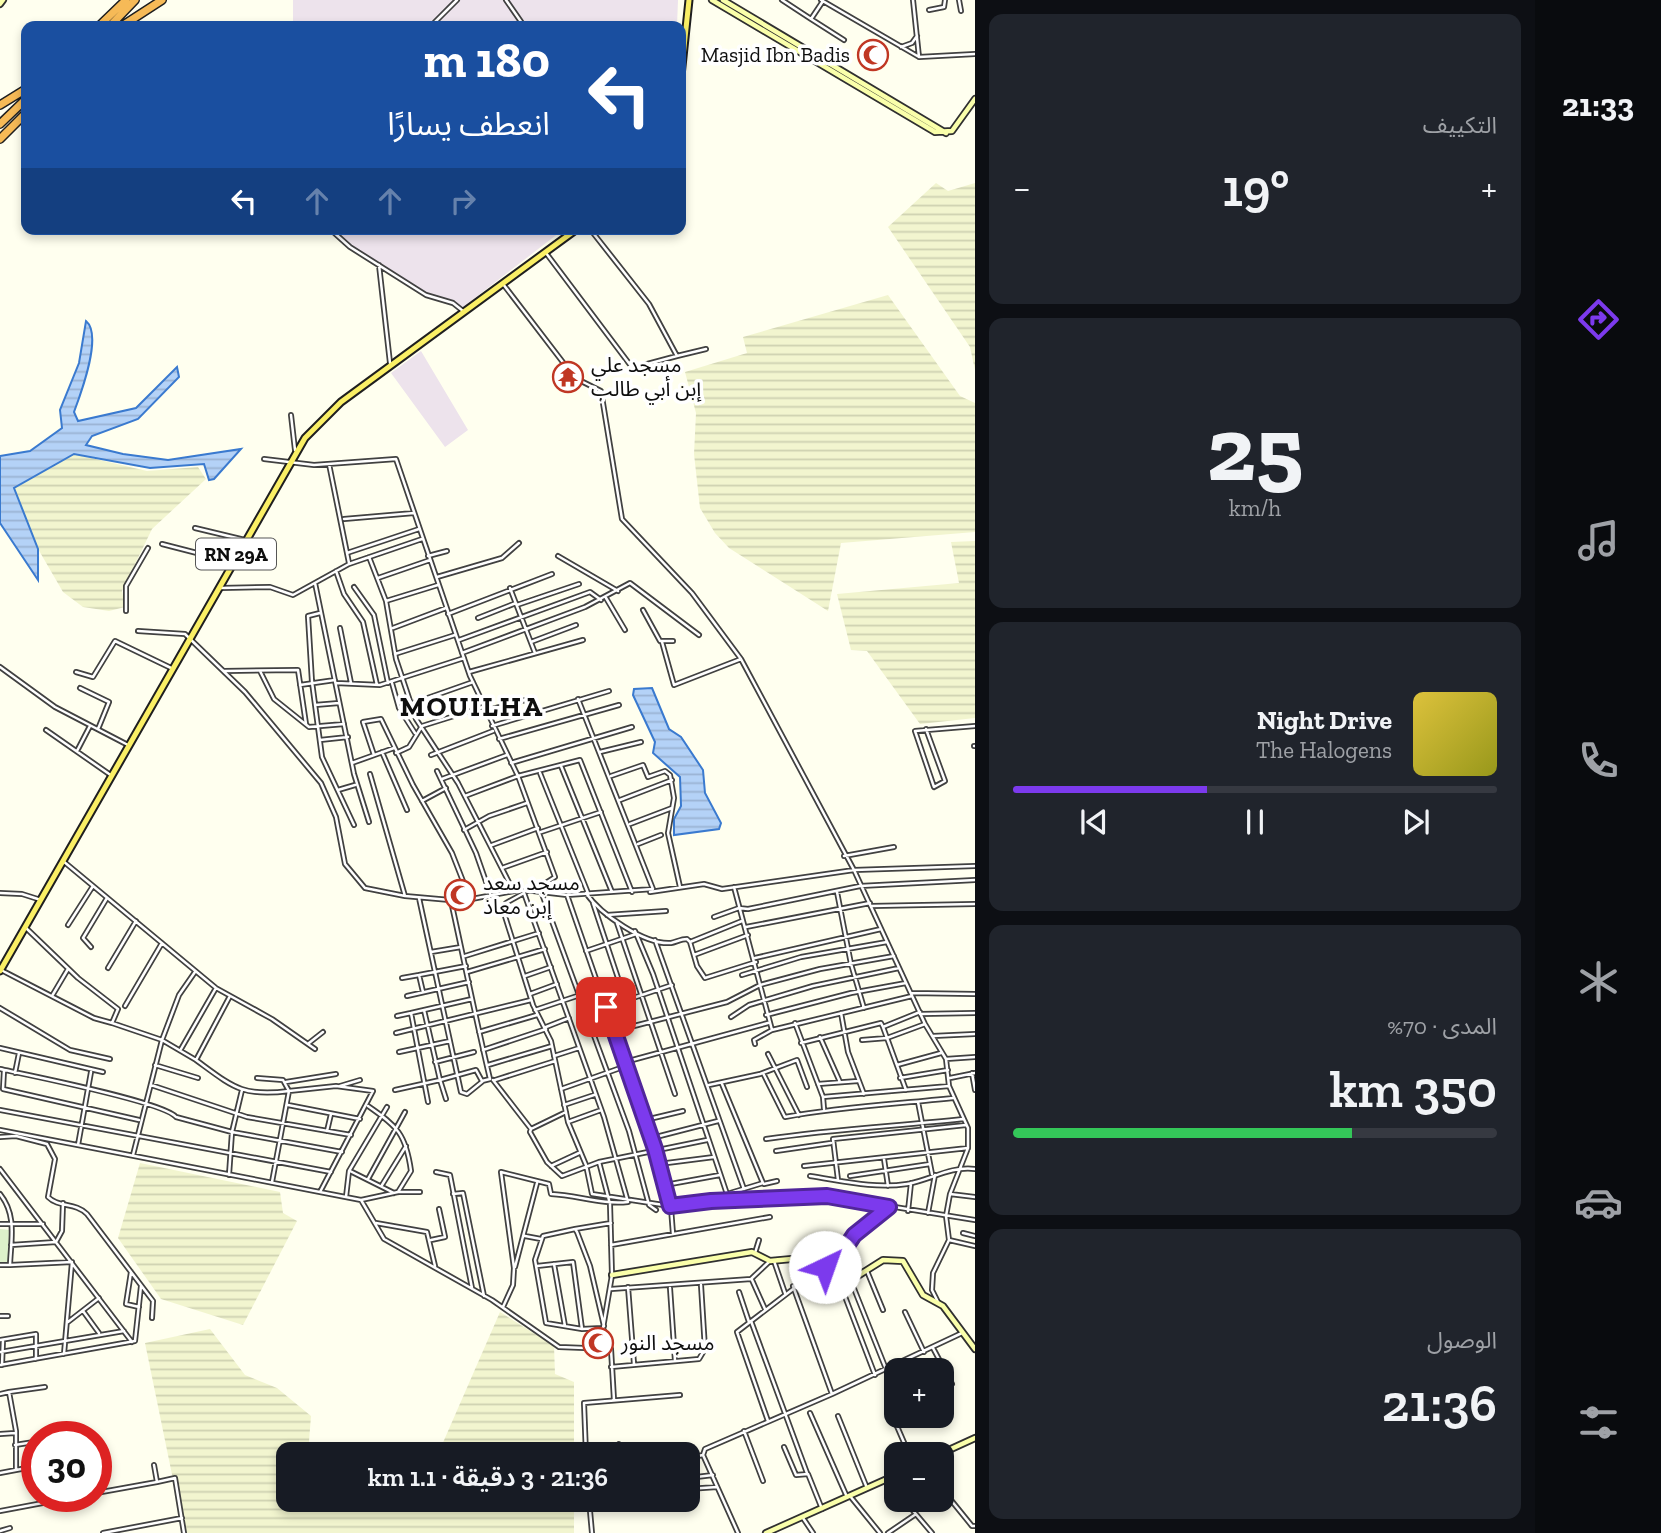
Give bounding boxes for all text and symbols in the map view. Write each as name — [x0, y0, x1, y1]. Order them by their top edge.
text: 180 m — [423, 31, 550, 90]
mosque icon: Masjid Ibn Badis — [856, 38, 890, 72]
place label: Masjid Ibn Badis — [701, 42, 850, 68]
icon: left — [574, 49, 665, 140]
text: 21:33 — [1562, 86, 1634, 124]
text: انعطف يسارًا — [387, 105, 550, 143]
text: التكييف — [1423, 111, 1497, 139]
text: 19° — [1222, 157, 1290, 219]
text: − — [1013, 165, 1031, 211]
text: + — [1481, 165, 1497, 211]
icon: left — [225, 182, 263, 220]
icon: ahead — [298, 182, 336, 220]
icon: ahead — [371, 182, 409, 220]
icon: right — [444, 182, 482, 220]
icon: directions — [1574, 295, 1623, 344]
place label: مسجد علي إبن أبي طالب — [591, 352, 702, 405]
temple icon: مسجد علي إبن أبي طالب — [551, 360, 585, 394]
text: 25 — [1207, 394, 1303, 503]
text: km/h — [1229, 494, 1281, 522]
icon: music — [1574, 516, 1623, 565]
road number: RN 29A — [196, 538, 276, 569]
district label: MOUILHA — [400, 690, 544, 723]
text: Night Drive — [1257, 704, 1392, 736]
text: The Halogens — [1256, 736, 1392, 764]
icon: phone — [1574, 736, 1623, 785]
icon: previous — [1075, 803, 1113, 841]
icon: pause — [1236, 803, 1274, 841]
icon: next — [1397, 803, 1435, 841]
place label: مسجد سعد إبن معاذ — [483, 870, 580, 920]
mosque icon: مسجد سعد إبن معاذ — [443, 878, 477, 912]
icon: climate — [1574, 957, 1623, 1006]
pin — [576, 977, 636, 1037]
icon: arrive — [587, 988, 625, 1026]
text: المدى · 70% — [1387, 1012, 1497, 1040]
text: 350 km — [1329, 1058, 1497, 1120]
icon: car — [1574, 1178, 1623, 1227]
position arrow — [788, 1230, 862, 1304]
mosque icon: مسجد النور — [581, 1326, 615, 1360]
text: الوصول — [1427, 1326, 1497, 1354]
place label: مسجد النور — [620, 1330, 714, 1355]
map controls — [884, 1358, 954, 1512]
button: + — [884, 1358, 954, 1428]
text: 21:36 — [1382, 1372, 1497, 1434]
icon: filters — [1574, 1398, 1623, 1447]
speed limit sign: 30 — [21, 1421, 112, 1512]
button: − — [884, 1442, 954, 1512]
text: 21:36 · 3 دقيقة · 1.1 km — [368, 1461, 608, 1493]

